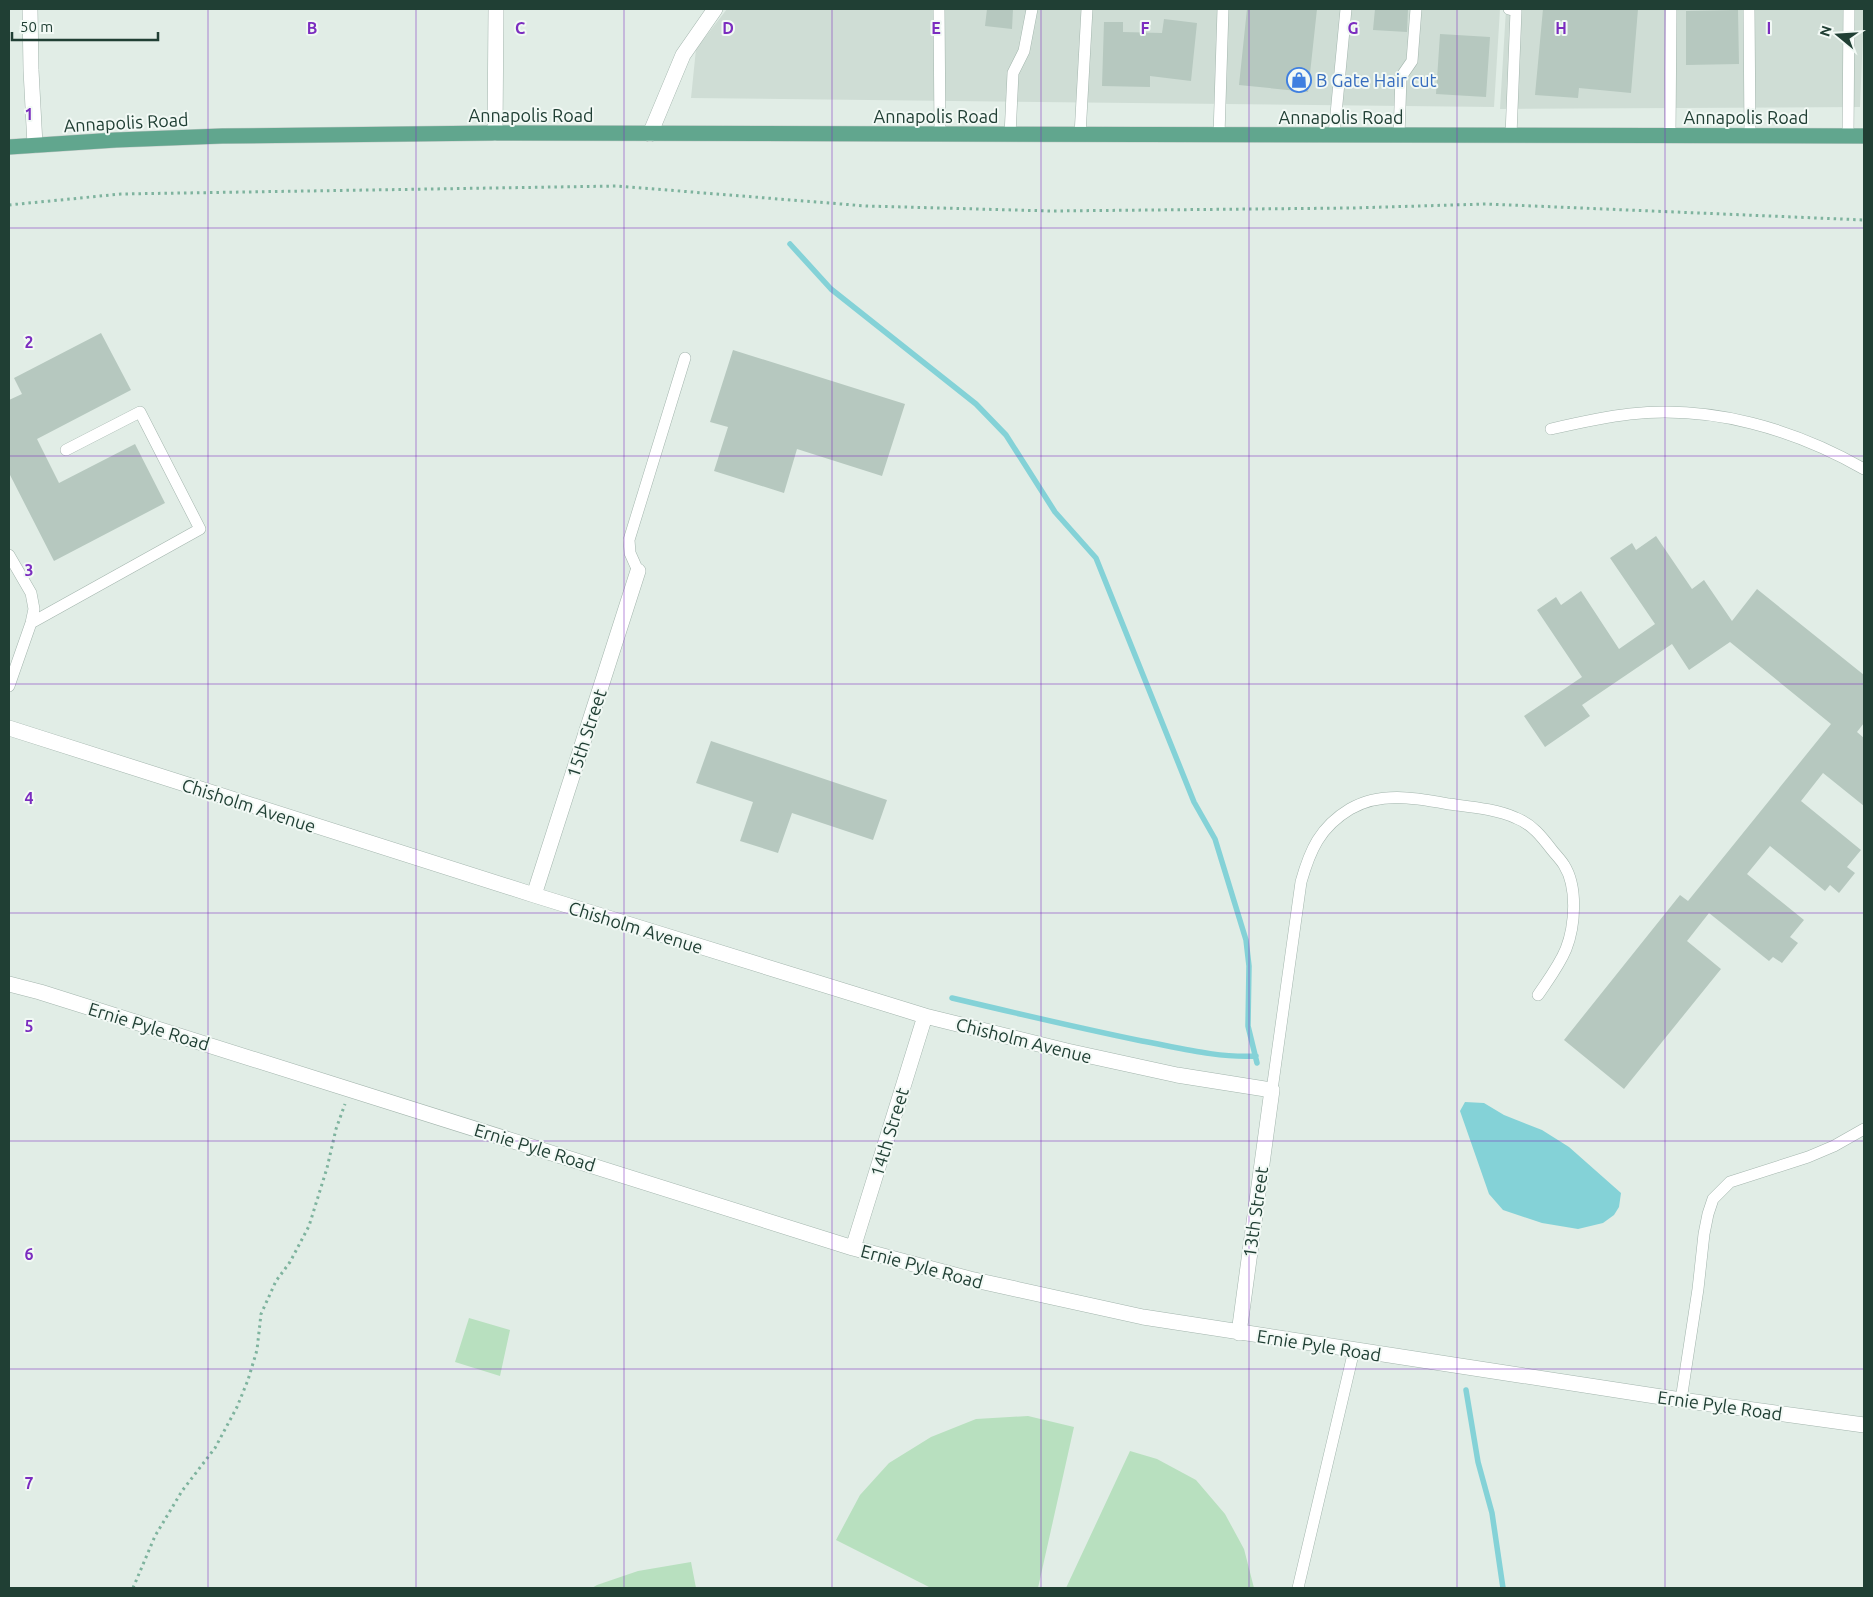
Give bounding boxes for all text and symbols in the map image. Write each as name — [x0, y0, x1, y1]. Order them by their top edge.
scale bar — [12, 10, 159, 42]
north arrow — [1813, 10, 1863, 60]
text: 50 m — [20, 18, 53, 35]
text: B — [307, 19, 317, 37]
text: C — [515, 19, 525, 37]
text: D — [722, 19, 734, 37]
text: E — [931, 19, 941, 37]
text: F — [1141, 19, 1150, 37]
text: G — [1347, 19, 1359, 37]
text: H — [1555, 19, 1567, 37]
text: I — [1767, 19, 1771, 37]
text: N — [1816, 24, 1835, 38]
shop icon: B Gate Hair cut — [1286, 67, 1312, 93]
place label: B Gate Hair cut — [1316, 70, 1437, 90]
text: 1 — [24, 105, 34, 123]
street label: Annapolis Road — [468, 105, 594, 125]
street label: Annapolis Road — [873, 106, 999, 126]
street label: Annapolis Road — [1278, 107, 1404, 127]
street label: Annapolis Road — [1683, 107, 1809, 127]
street label: Annapolis Road — [63, 109, 189, 135]
text: 2 — [24, 333, 34, 351]
text: 3 — [24, 561, 34, 579]
street label: 15th Street — [562, 686, 610, 780]
street label: Chisholm Avenue — [180, 774, 318, 836]
text: 4 — [24, 789, 34, 807]
street label: Chisholm Avenue — [566, 897, 706, 957]
street label: Ernie Pyle Road — [86, 998, 212, 1054]
street label: Chisholm Avenue — [954, 1013, 1094, 1067]
text: 5 — [24, 1017, 34, 1035]
street label: 14th Street — [866, 1085, 912, 1179]
street label: Ernie Pyle Road — [472, 1119, 598, 1175]
street label: 13th Street — [1239, 1165, 1271, 1259]
street label: Ernie Pyle Road — [859, 1240, 985, 1292]
text: 6 — [24, 1245, 34, 1263]
street label: Ernie Pyle Road — [1255, 1325, 1383, 1365]
street label: Ernie Pyle Road — [1656, 1386, 1784, 1424]
text: 7 — [24, 1474, 34, 1492]

